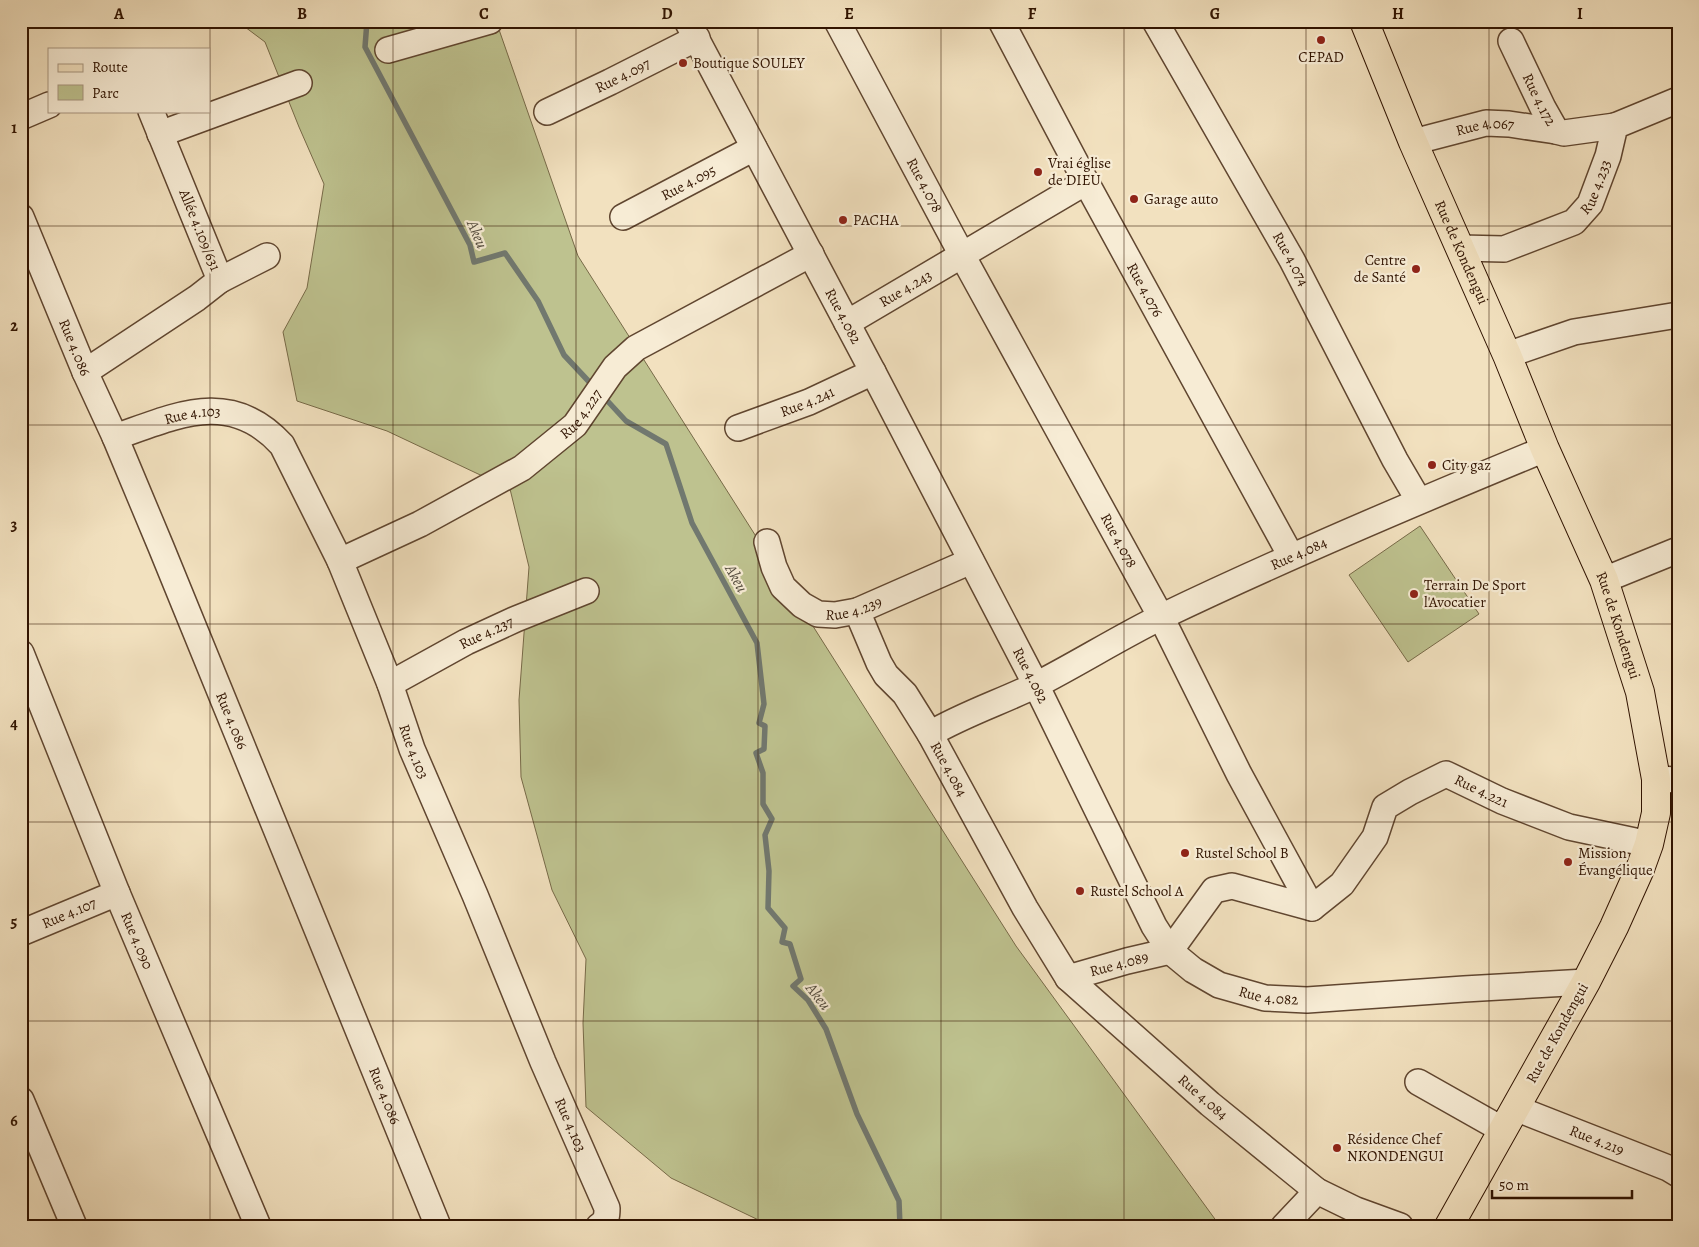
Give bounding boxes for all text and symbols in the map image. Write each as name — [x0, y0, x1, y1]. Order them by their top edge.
text: A — [113, 3, 125, 25]
text: B — [297, 3, 307, 25]
text: C — [479, 3, 489, 25]
text: D — [661, 3, 673, 25]
text: E — [844, 3, 854, 25]
text: F — [1028, 3, 1037, 25]
text: G — [1210, 3, 1220, 25]
text: H — [1392, 3, 1404, 25]
text: I — [1577, 3, 1583, 25]
marker: CEPAD — [1315, 34, 1327, 46]
place label: CEPAD — [1298, 47, 1344, 67]
legend — [48, 48, 210, 112]
street label: Rue 4.097 — [592, 53, 654, 98]
place label: Boutique SOULEY — [693, 53, 805, 73]
text: Route — [92, 57, 128, 77]
marker: Boutique SOULEY — [677, 57, 689, 69]
street label: Rue 4.172 — [1518, 70, 1561, 129]
text: Parc — [92, 83, 119, 103]
street label: Rue 4.067 — [1453, 113, 1516, 140]
text: 1 — [11, 117, 17, 139]
place label: Vrai église de DIEU — [1047, 153, 1111, 190]
street label: Rue 4.078 — [902, 154, 947, 216]
street label: Rue 4.233 — [1575, 157, 1616, 219]
street label: Rue 4.095 — [658, 160, 719, 205]
marker: Vrai église de DIEU — [1032, 166, 1044, 178]
street label: Allée 4.109/631 — [174, 185, 226, 274]
place label: Garage auto — [1144, 189, 1218, 209]
marker: Garage auto — [1128, 193, 1140, 205]
street label: Rue de Kondengui — [1430, 197, 1493, 307]
place label: PACHA — [853, 210, 899, 230]
marker: PACHA — [837, 214, 849, 226]
water label: Akeu — [461, 216, 493, 252]
street label: Rue 4.074 — [1268, 228, 1314, 290]
place label: Centre de Santé — [1354, 250, 1406, 287]
street label: Rue 4.076 — [1122, 259, 1168, 321]
marker: Centre de Santé — [1410, 263, 1422, 275]
street label: Rue 4.243 — [875, 265, 936, 312]
street label: Rue 4.082 — [820, 285, 866, 347]
text: 2 — [10, 315, 18, 337]
street label: Rue 4.086 — [54, 316, 96, 379]
street label: Rue 4.241 — [777, 382, 838, 422]
street label: Rue 4.227 — [555, 385, 607, 443]
street label: Rue 4.103 — [162, 401, 221, 429]
place label: City gaz — [1442, 455, 1491, 475]
marker: City gaz — [1426, 459, 1438, 471]
street label: Rue 4.078 — [1096, 510, 1142, 571]
text: 3 — [11, 514, 18, 536]
street label: Rue 4.084 — [1267, 532, 1330, 575]
water label: Akeu — [719, 560, 753, 597]
street label: Rue de Kondengui — [1591, 568, 1645, 682]
place label: Terrain De Sport l'Avocatier — [1424, 575, 1526, 612]
marker: Terrain De Sport l'Avocatier — [1408, 588, 1420, 600]
street label: Rue 4.239 — [825, 591, 885, 625]
street label: Rue 4.237 — [455, 611, 517, 654]
street label: Rue 4.082 — [1008, 644, 1053, 707]
street label: Rue 4.086 — [211, 689, 252, 752]
text: 4 — [10, 713, 18, 735]
street label: Rue 4.103 — [394, 721, 434, 782]
street label: Rue 4.084 — [926, 738, 972, 800]
street label: Rue 4.221 — [1451, 770, 1511, 812]
place label: Rustel School B — [1195, 843, 1289, 863]
place label: Mission Évangélique — [1578, 843, 1653, 880]
marker: Rustel School B — [1179, 847, 1191, 859]
marker: Mission Évangélique — [1562, 856, 1574, 868]
place label: Rustel School A — [1090, 881, 1184, 901]
marker: Rustel School A — [1074, 885, 1086, 897]
street label: Rue 4.107 — [39, 892, 100, 933]
street label: Rue 4.090 — [116, 909, 158, 972]
text: 5 — [11, 911, 18, 933]
street label: Rue 4.089 — [1087, 947, 1151, 981]
water label: Akeu — [800, 978, 836, 1015]
street label: Rue de Kondengui — [1521, 979, 1593, 1087]
street label: Rue 4.082 — [1236, 981, 1299, 1010]
street label: Rue 4.086 — [364, 1064, 405, 1127]
street label: Rue 4.084 — [1174, 1070, 1232, 1124]
street label: Rue 4.103 — [550, 1095, 591, 1155]
text: 6 — [10, 1110, 18, 1132]
street label: Rue 4.219 — [1567, 1120, 1627, 1160]
place label: Résidence Chef NKONDENGUI — [1347, 1129, 1444, 1166]
marker: Résidence Chef NKONDENGUI — [1331, 1142, 1343, 1154]
scale bar — [1492, 1167, 1632, 1199]
text: 50 m — [1499, 1175, 1529, 1195]

